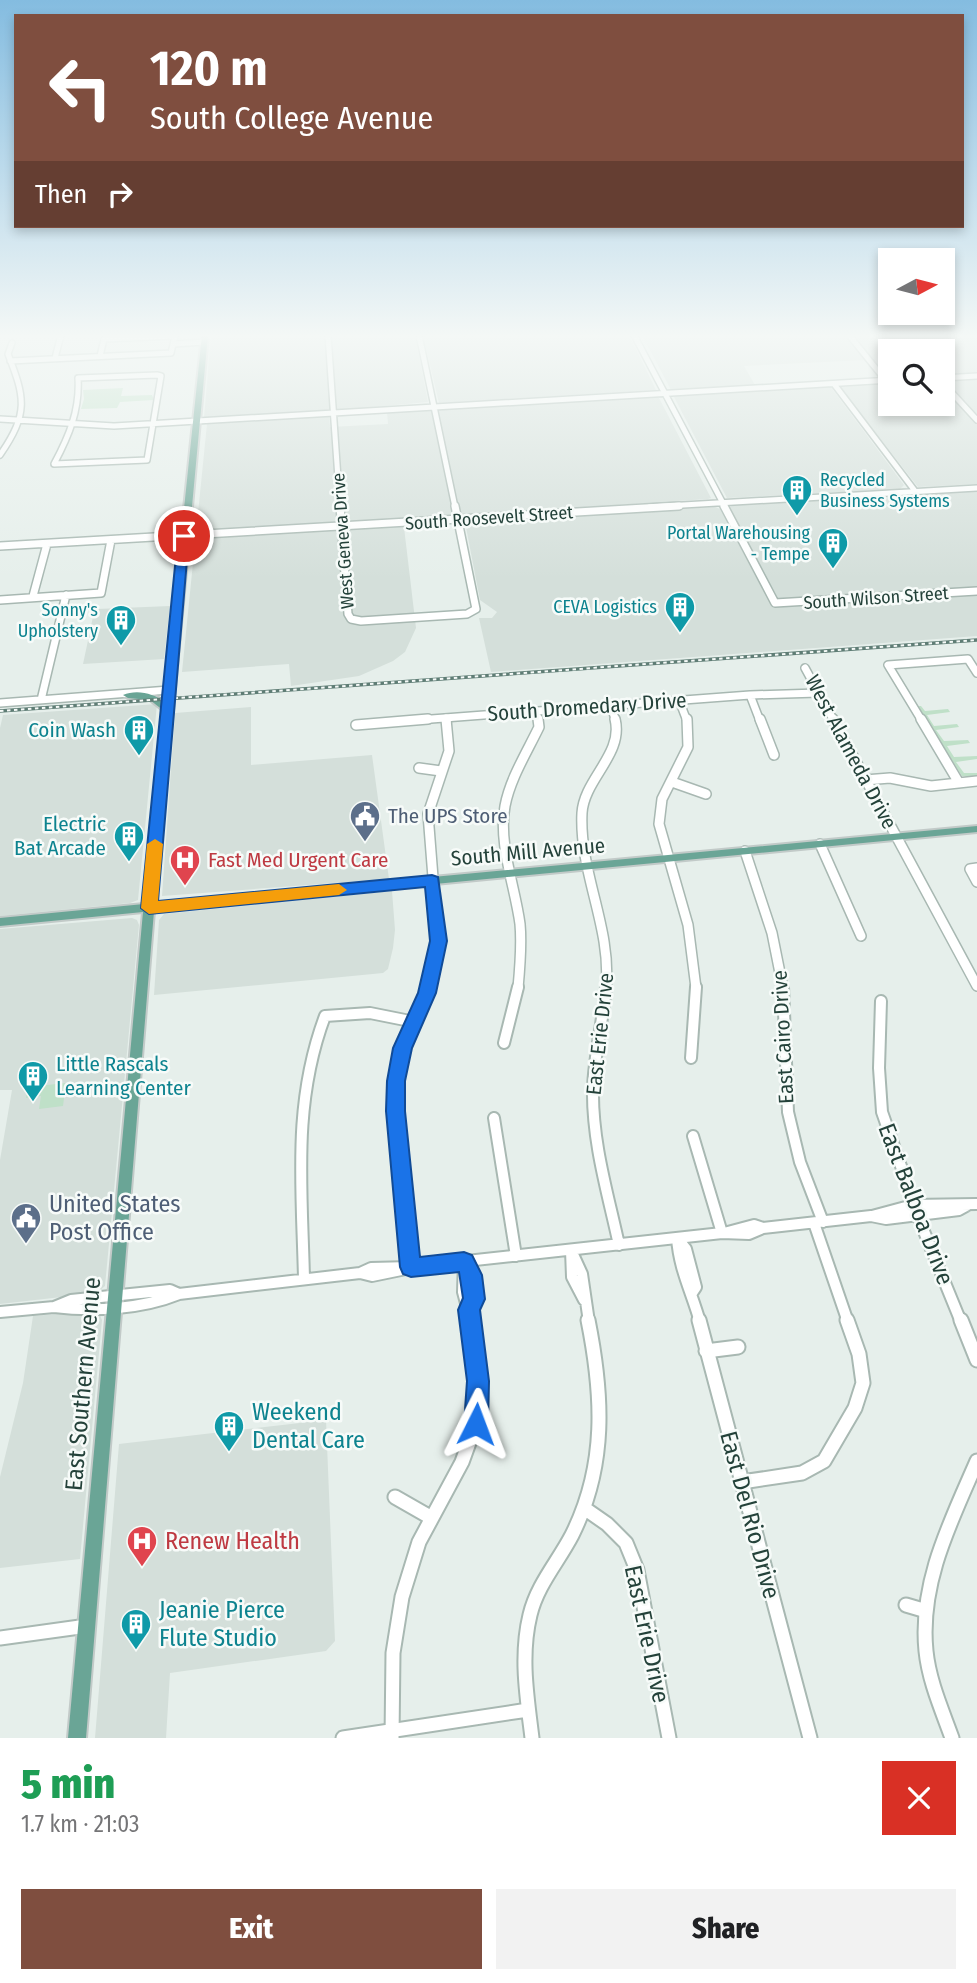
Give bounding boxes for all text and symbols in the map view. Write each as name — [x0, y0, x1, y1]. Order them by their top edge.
text: 120 m — [150, 39, 268, 98]
icon: left — [35, 42, 126, 133]
text: South College Avenue — [150, 99, 433, 137]
icon: right — [101, 175, 139, 213]
text: Then — [35, 179, 87, 210]
north arrow — [878, 248, 956, 326]
map controls — [878, 248, 955, 416]
button: search — [878, 339, 955, 416]
place label: Recycled Business Systems — [820, 469, 950, 512]
street label: West Geneva Drive — [327, 472, 359, 610]
building icon: Recycled Business Systems — [780, 473, 814, 517]
street label: South Roosevelt Street — [404, 501, 574, 535]
pin — [154, 506, 214, 566]
icon: arrive — [165, 517, 203, 555]
place label: Portal Warehousing - Tempe — [667, 522, 811, 565]
building icon: Portal Warehousing - Tempe — [816, 526, 850, 570]
street label: South Wilson Street — [803, 582, 949, 614]
building icon: CEVA Logistics — [663, 590, 697, 634]
place label: CEVA Logistics — [553, 596, 657, 618]
place label: Sonny's Upholstery — [18, 599, 98, 642]
building icon: Sonny's Upholstery — [104, 603, 138, 647]
street label: West Alameda Drive — [799, 670, 903, 834]
street label: South Dromedary Drive — [487, 687, 687, 727]
building icon: Coin Wash — [122, 713, 156, 757]
place label: Coin Wash — [28, 717, 116, 743]
public building icon: The UPS Store — [348, 799, 382, 843]
place label: The UPS Store — [388, 803, 508, 829]
place label: Electric Bat Arcade — [14, 811, 106, 861]
building icon: Electric Bat Arcade — [112, 819, 146, 863]
street label: South Mill Avenue — [450, 832, 606, 872]
hospital icon: Fast Med Urgent Care — [168, 843, 202, 887]
place label: Fast Med Urgent Care — [208, 847, 388, 873]
street label: East Cairo Drive — [767, 970, 799, 1104]
street label: East Erie Drive — [581, 972, 619, 1096]
place label: Little Rascals Learning Center — [56, 1051, 191, 1101]
building icon: Little Rascals Learning Center — [16, 1059, 50, 1103]
street label: East Balboa Drive — [872, 1119, 960, 1289]
place label: United States Post Office — [49, 1190, 181, 1246]
public building icon: United States Post Office — [9, 1201, 43, 1245]
street label: East Southern Avenue — [60, 1276, 106, 1492]
position arrow — [439, 1387, 513, 1461]
place label: Weekend Dental Care — [252, 1398, 365, 1454]
building icon: Weekend Dental Care — [212, 1409, 246, 1453]
street label: East Del Rio Drive — [714, 1428, 786, 1602]
hospital icon: Renew Health — [125, 1524, 159, 1568]
place label: Renew Health — [165, 1527, 300, 1555]
street label: East Erie Drive — [619, 1563, 675, 1705]
place label: Jeanie Pierce Flute Studio — [159, 1596, 285, 1652]
building icon: Jeanie Pierce Flute Studio — [119, 1607, 153, 1651]
text: 5 min — [21, 1759, 115, 1809]
button: close — [882, 1761, 956, 1835]
text: 1.7 km · 21:03 — [21, 1810, 139, 1838]
button: Exit — [21, 1889, 482, 1969]
button: Share — [496, 1889, 956, 1969]

